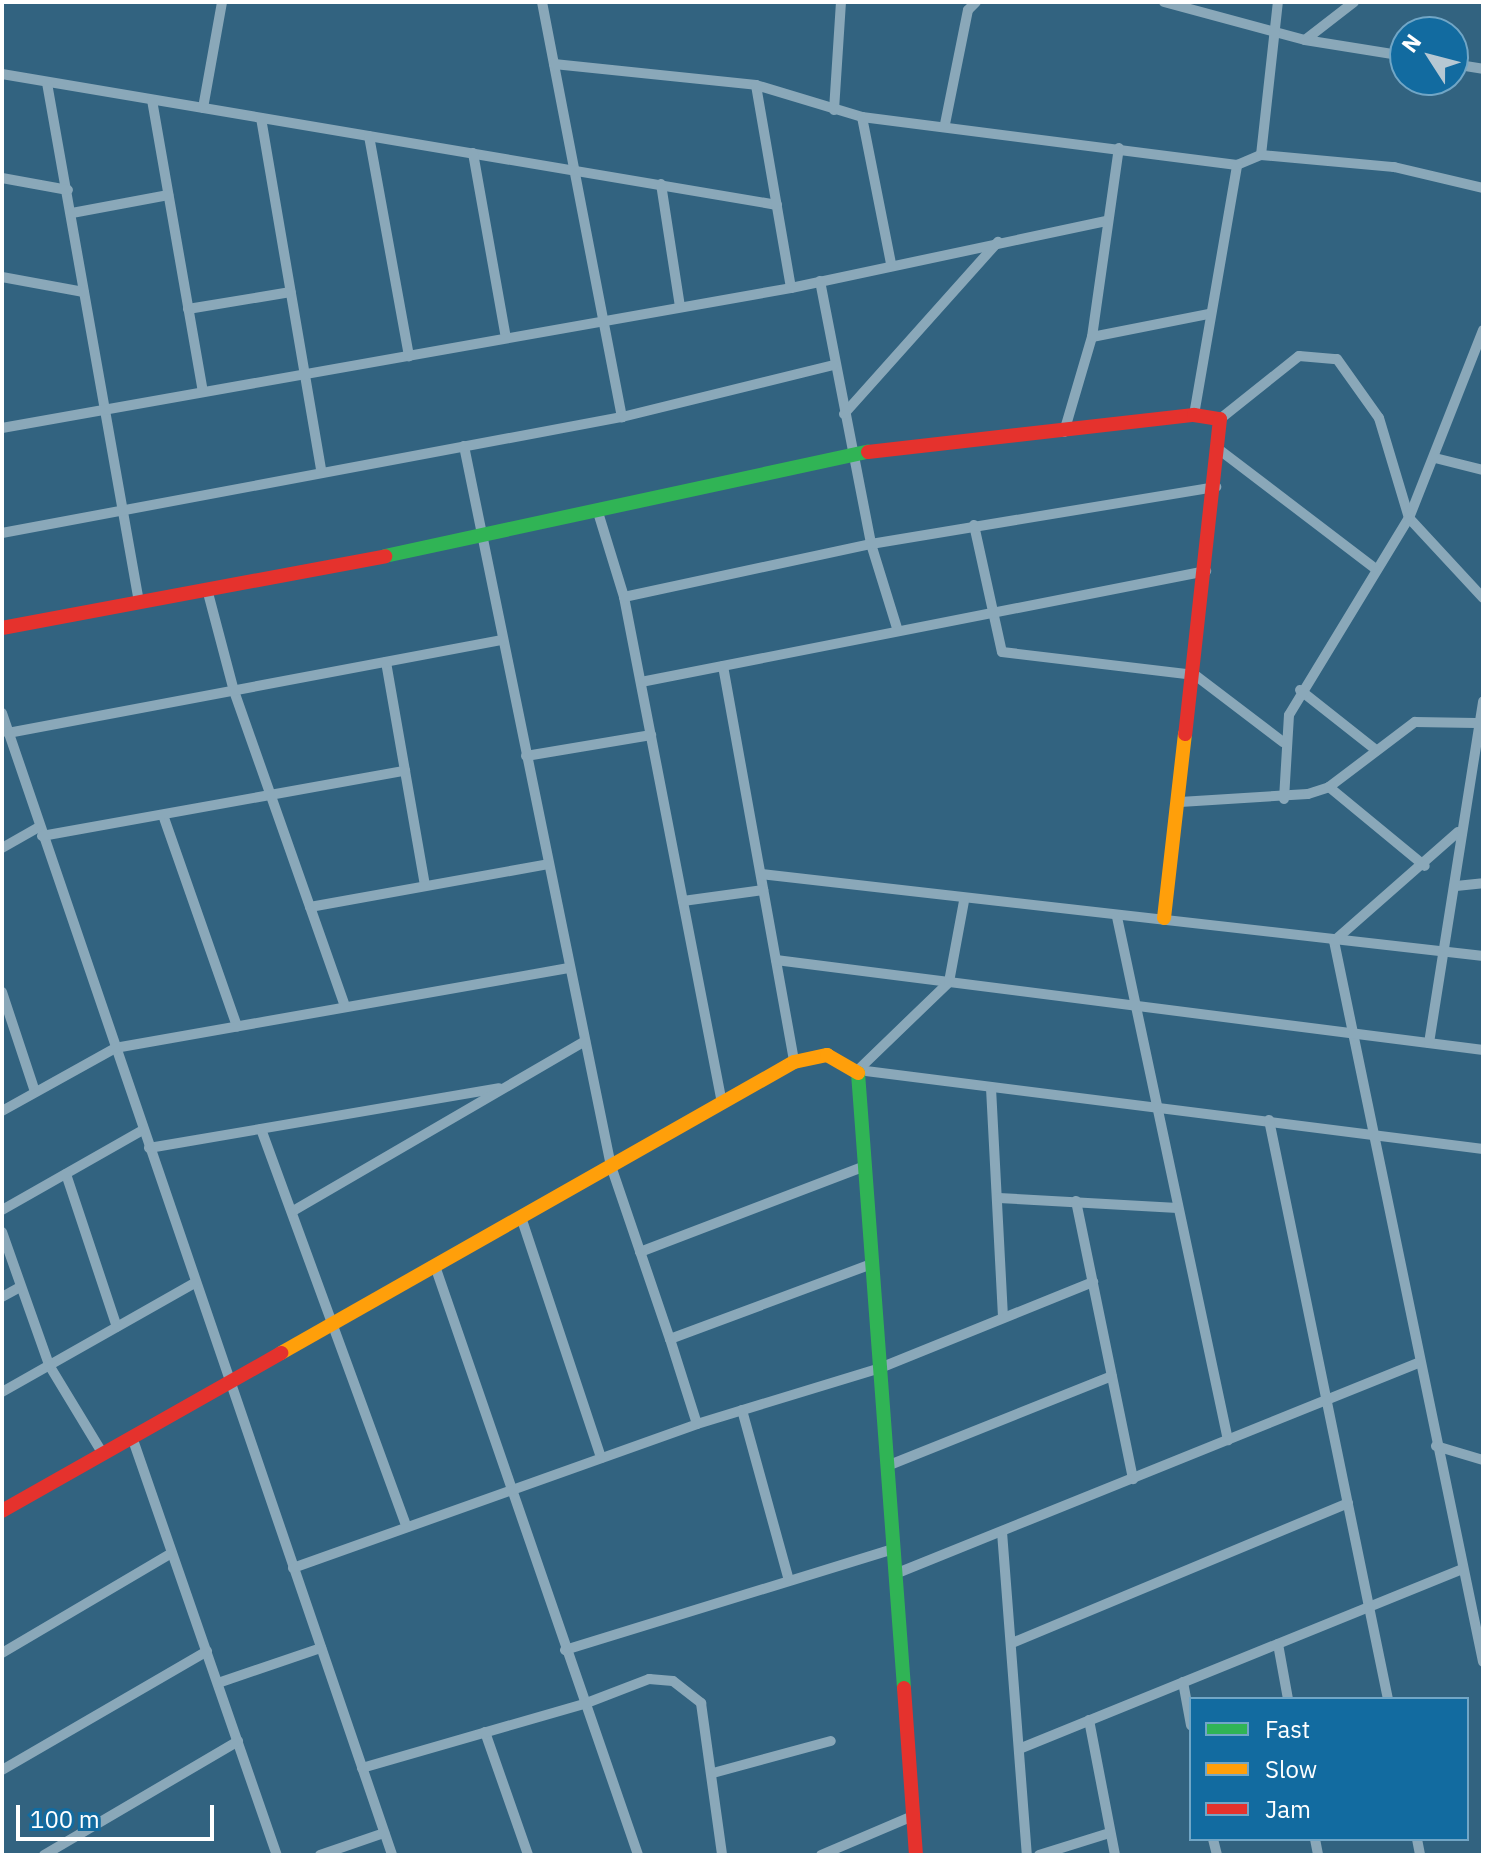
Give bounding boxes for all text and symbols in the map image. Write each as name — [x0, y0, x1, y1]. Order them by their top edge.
north arrow — [1389, 16, 1469, 96]
text: N — [1394, 28, 1427, 58]
legend — [1189, 1697, 1469, 1841]
text: Fast — [1265, 1713, 1310, 1745]
text: Slow — [1265, 1753, 1317, 1785]
scale bar — [20, 1789, 218, 1839]
text: Jam — [1265, 1793, 1311, 1825]
text: 100 m — [30, 1803, 100, 1835]

